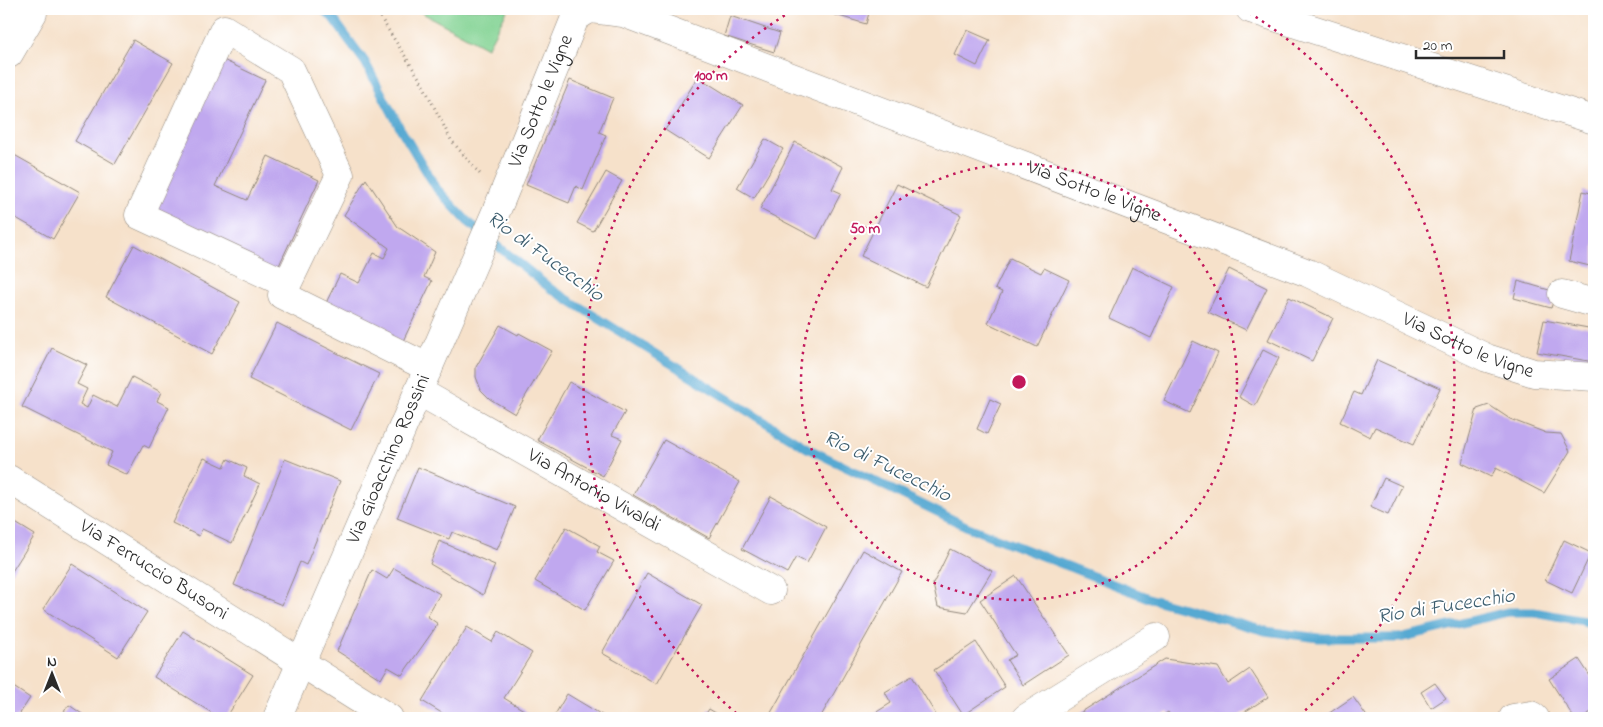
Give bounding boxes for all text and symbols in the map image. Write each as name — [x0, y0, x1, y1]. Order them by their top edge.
scale bar — [1416, 28, 1503, 60]
street label: Via Sotto le Vigne — [501, 30, 581, 173]
text: 20 m — [1423, 35, 1453, 57]
text: 100 m — [694, 65, 728, 87]
street label: Via Sotto le Vigne — [1022, 153, 1165, 230]
water label: Rio di Fucecchio — [480, 204, 611, 310]
text: 50 m — [850, 218, 881, 240]
street label: Via Sotto le Vigne — [1396, 305, 1538, 387]
street label: Via Gioacchino Rossini — [339, 370, 438, 550]
centre of rings — [1010, 373, 1028, 391]
water label: Rio di Fucecchio — [818, 423, 957, 511]
street label: Via Antonio Vivaldi — [521, 441, 666, 540]
street label: Via Ferruccio Busoni — [73, 512, 234, 628]
water label: Rio di Fucecchio — [1375, 581, 1518, 633]
north arrow — [28, 650, 78, 700]
text: N — [47, 652, 57, 673]

